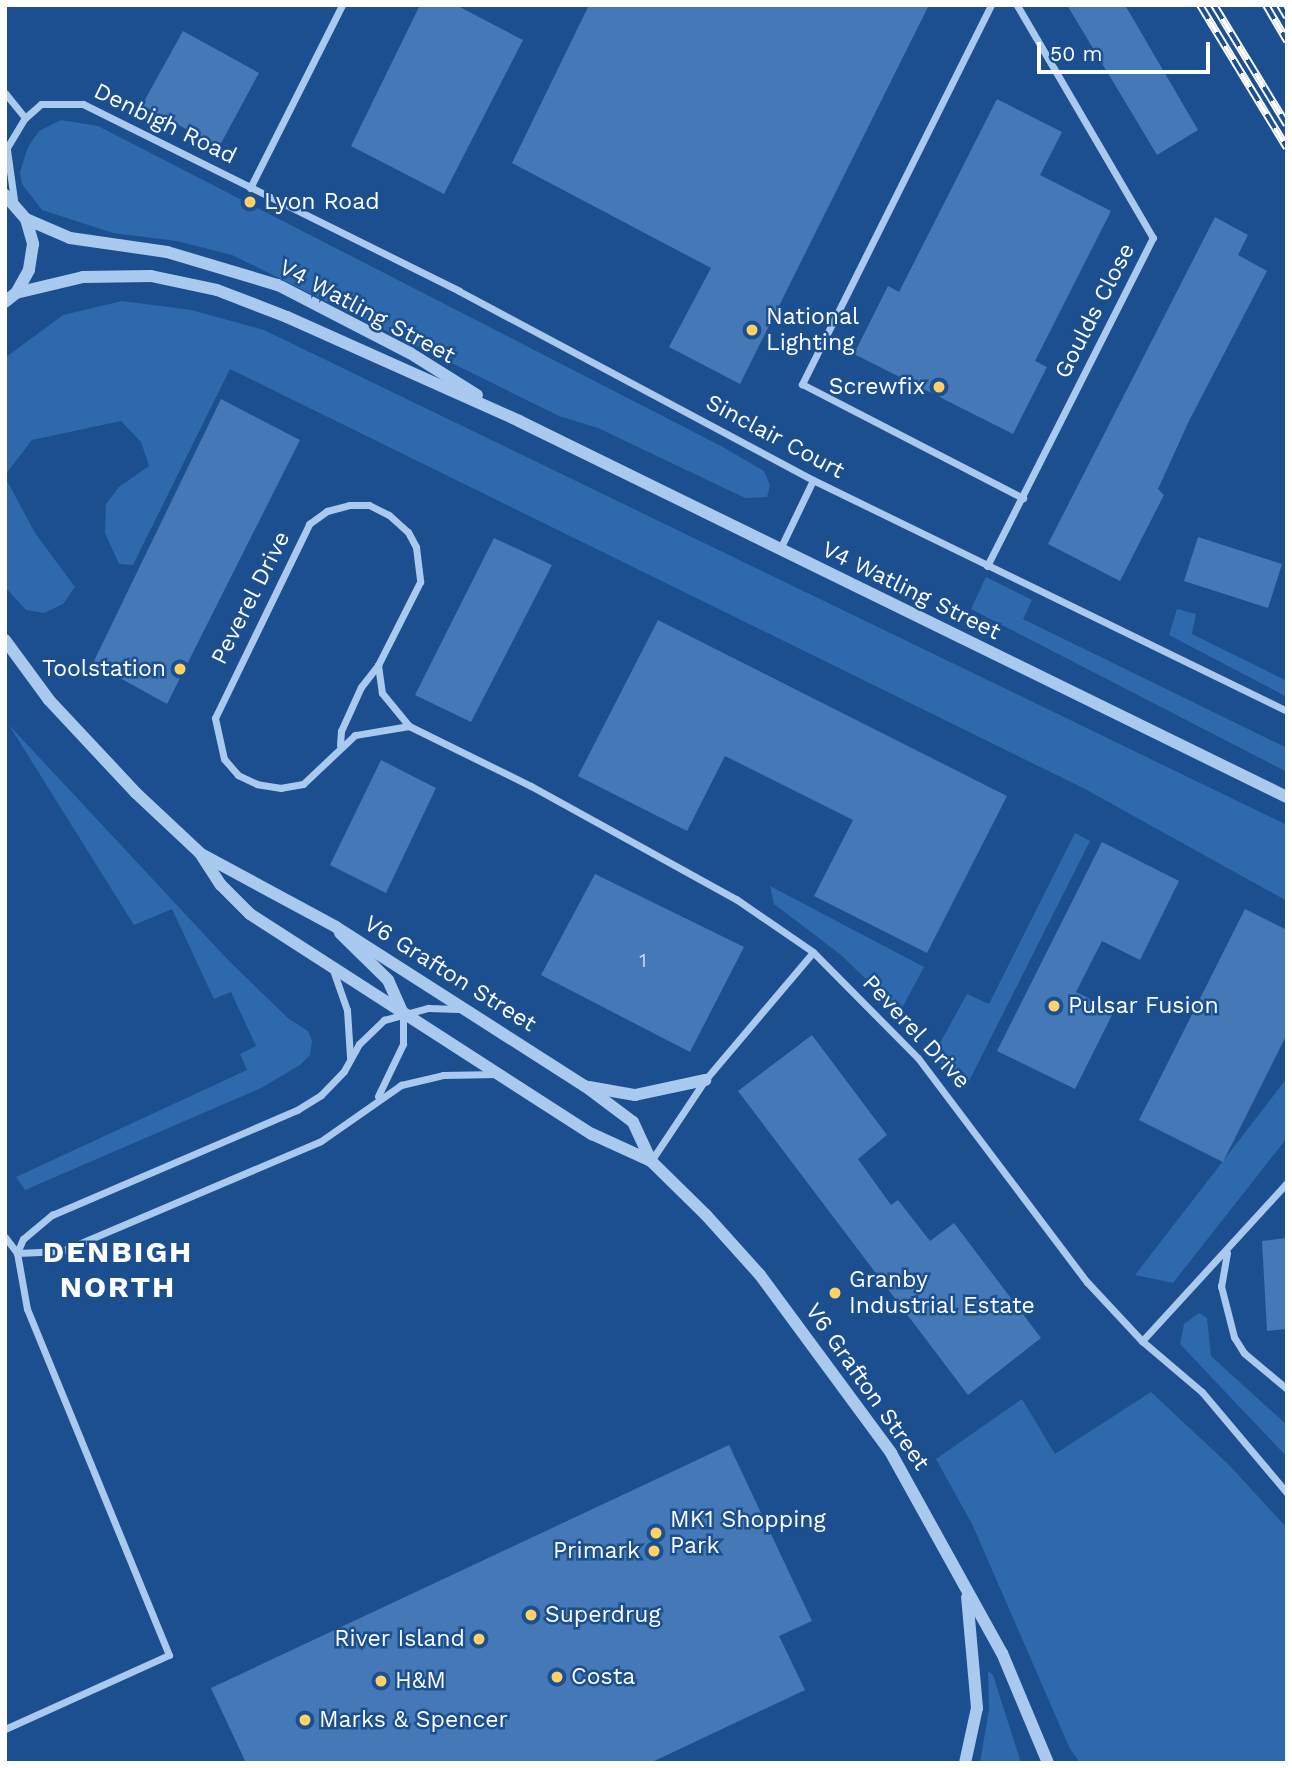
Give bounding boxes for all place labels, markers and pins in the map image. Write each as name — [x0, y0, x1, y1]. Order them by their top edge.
place label: Lyon Road — [264, 188, 380, 216]
marker: Lyon Road — [242, 194, 258, 210]
place label: National Lighting — [766, 303, 859, 357]
marker: National Lighting — [744, 322, 760, 338]
place label: Screwfix — [829, 373, 925, 401]
marker: Screwfix — [931, 379, 947, 395]
place label: Toolstation — [42, 655, 166, 683]
marker: Toolstation — [172, 661, 188, 677]
place label: Pulsar Fusion — [1068, 992, 1219, 1020]
marker: Pulsar Fusion — [1046, 998, 1062, 1014]
place label: Granby Industrial Estate — [849, 1266, 1036, 1320]
marker: Granby Industrial Estate — [827, 1285, 843, 1301]
place label: MK1 Shopping Park — [670, 1506, 826, 1560]
marker: MK1 Shopping Park — [648, 1525, 664, 1541]
place label: Primark — [553, 1537, 640, 1565]
marker: Primark — [646, 1543, 662, 1559]
place label: Superdrug — [545, 1601, 661, 1629]
marker: Superdrug — [523, 1607, 539, 1623]
place label: River Island — [334, 1625, 465, 1653]
marker: River Island — [471, 1631, 487, 1647]
place label: Costa — [571, 1663, 635, 1691]
place label: H&M — [395, 1667, 446, 1695]
marker: Costa — [549, 1669, 565, 1685]
marker: H&M — [373, 1673, 389, 1689]
place label: Marks & Spencer — [319, 1706, 508, 1734]
marker: Marks & Spencer — [297, 1712, 313, 1728]

